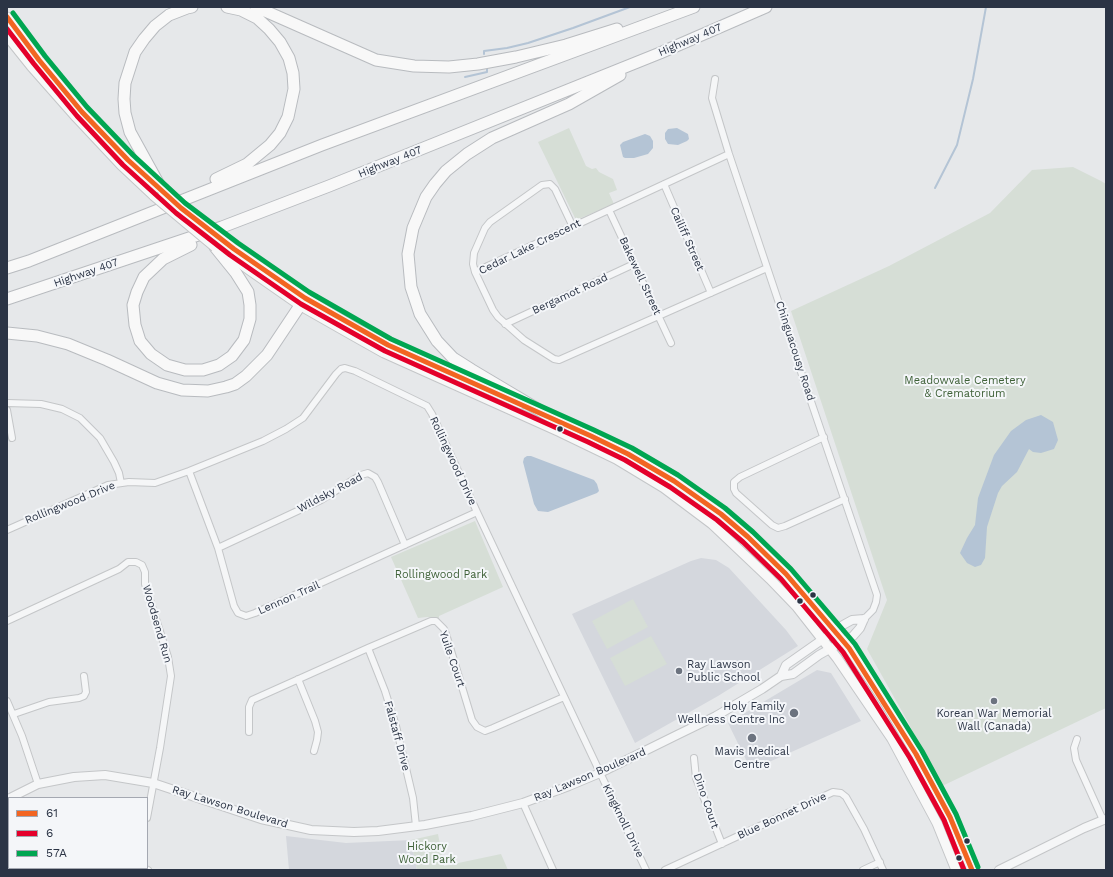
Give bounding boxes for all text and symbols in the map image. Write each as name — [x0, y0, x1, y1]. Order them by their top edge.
street label: Highway 407 — [656, 21, 724, 59]
street label: Highway 407 — [356, 143, 424, 181]
street label: Cailiff Street — [667, 205, 707, 273]
street label: Cedar Lake Crescent — [477, 217, 583, 277]
street label: Bakewell Street — [616, 235, 664, 317]
street label: Highway 407 — [52, 256, 120, 290]
street label: Bergamot Road — [530, 271, 610, 317]
street label: Chinguacousy Road — [773, 299, 817, 403]
park label: Meadowvale Cemetery & Crematorium — [904, 374, 1026, 400]
street label: Rollingwood Drive — [427, 415, 479, 507]
unlabelled marker — [555, 424, 565, 434]
street label: Wildsky Road — [295, 470, 365, 516]
street label: Rollingwood Drive — [23, 479, 117, 527]
park label: Rollingwood Park — [395, 568, 487, 582]
street label: Lennon Trail — [256, 578, 322, 618]
street label: Woodsend Run — [140, 583, 174, 665]
unlabelled marker — [808, 590, 818, 600]
unlabelled marker — [795, 596, 805, 606]
street label: Yuile Court — [436, 629, 468, 689]
place label: Ray Lawson Public School — [687, 658, 760, 684]
marker: Ray Lawson Public School — [674, 666, 684, 676]
marker: Korean War Memorial Wall (Canada) — [989, 696, 999, 706]
street label: Falstaff Drive — [381, 699, 413, 773]
place label: Holy Family Wellness Centre Inc — [677, 700, 785, 726]
marker: Holy Family Wellness Centre Inc — [788, 707, 800, 719]
place label: Korean War Memorial Wall (Canada) — [936, 707, 1052, 733]
marker: Mavis Medical Centre — [746, 732, 758, 744]
street label: Ray Lawson Boulevard — [532, 745, 648, 805]
place label: Mavis Medical Centre — [715, 745, 789, 771]
street label: Dino Court — [690, 772, 722, 830]
street label: Kingknoll Drive — [599, 782, 647, 860]
street label: Ray Lawson Boulevard — [170, 783, 290, 831]
street label: Blue Bonnet Drive — [735, 790, 829, 842]
legend — [8, 797, 148, 869]
text: 61 — [46, 806, 58, 820]
text: 6 — [46, 826, 53, 840]
unlabelled marker — [962, 836, 972, 846]
park label: Hickory Wood Park — [398, 840, 456, 866]
text: 57A — [46, 846, 67, 860]
unlabelled marker — [954, 853, 964, 863]

